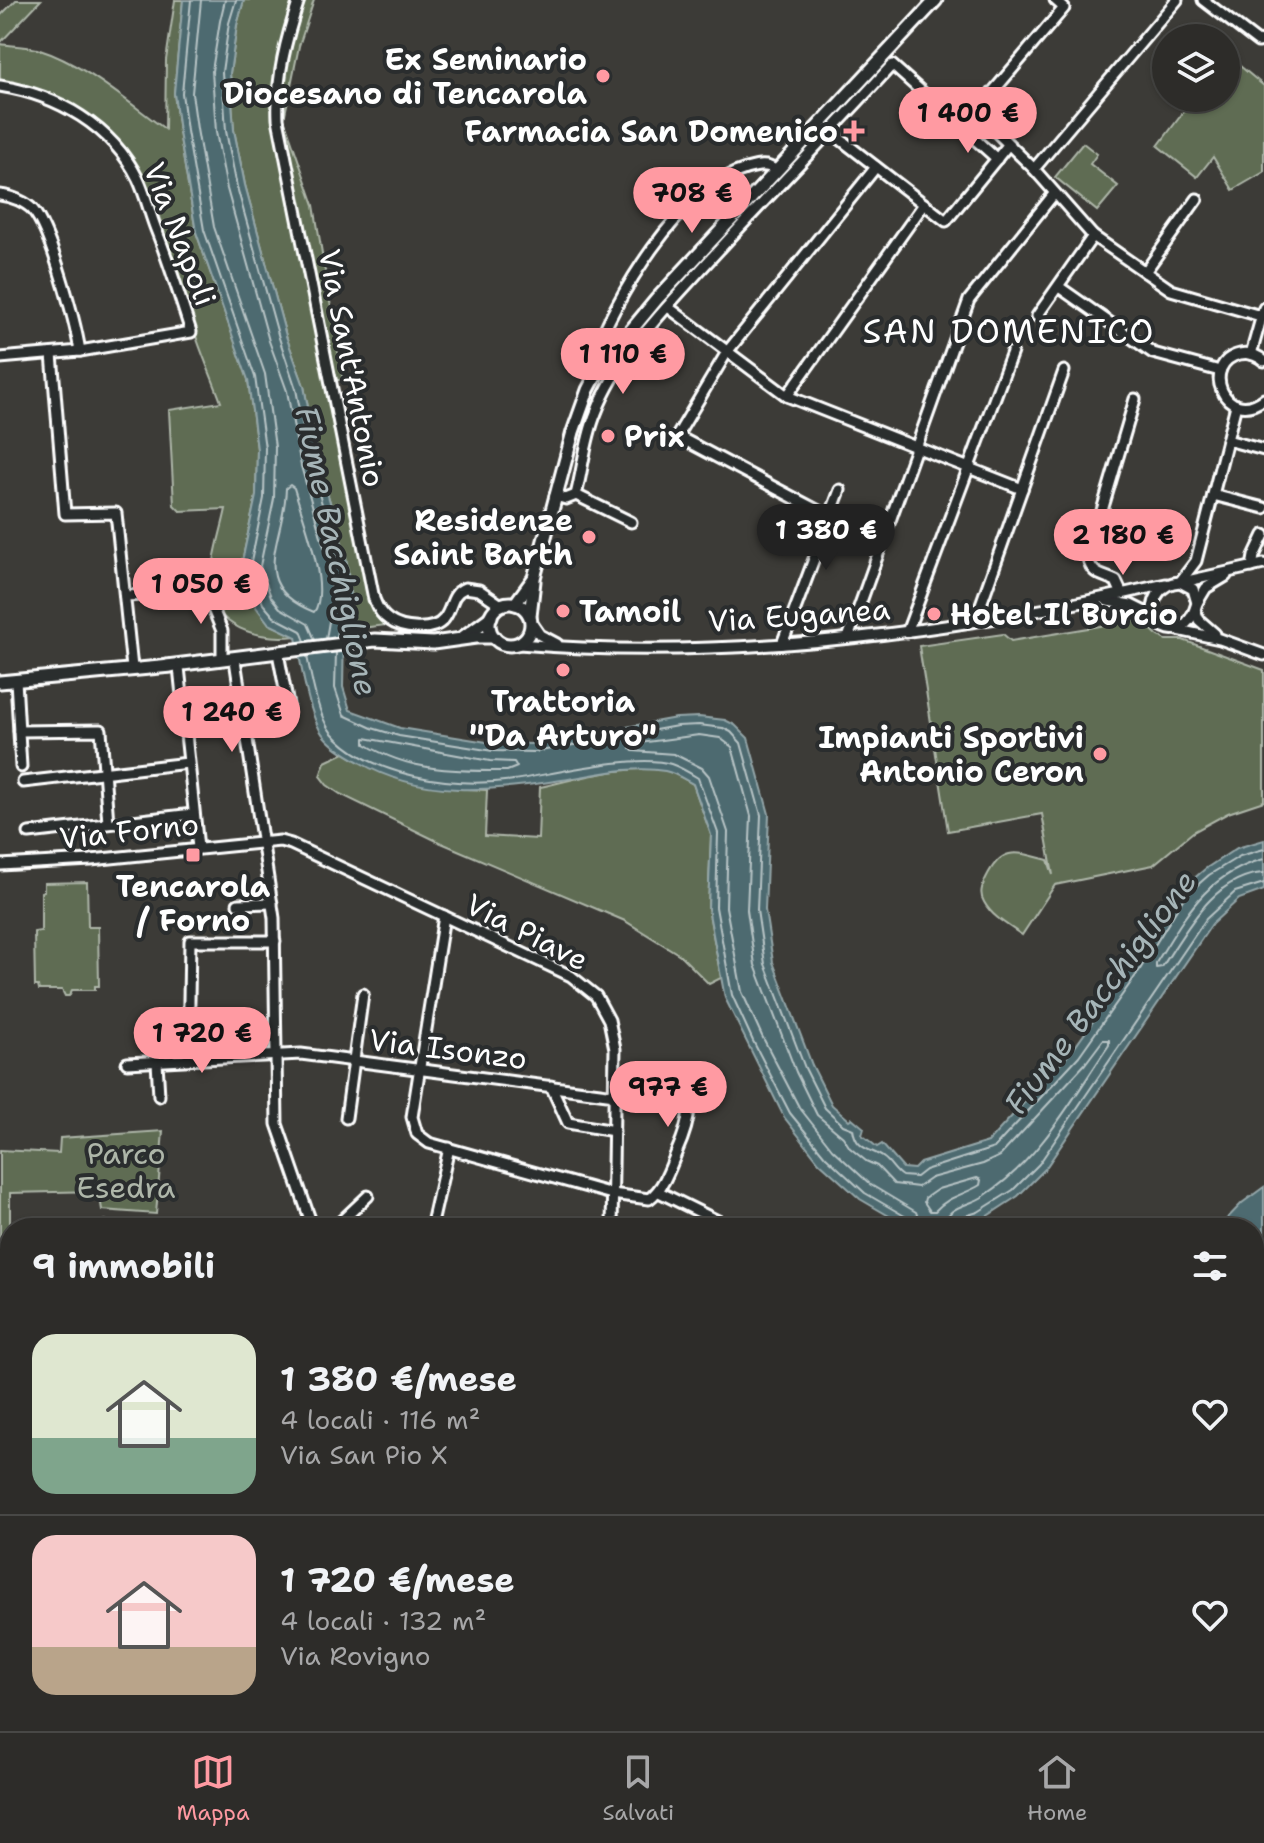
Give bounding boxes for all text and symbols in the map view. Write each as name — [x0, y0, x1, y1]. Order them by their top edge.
map controls — [1152, 24, 1240, 112]
button: layers — [1152, 24, 1240, 112]
place label: Ex Seminario Diocesano di Tencarola — [223, 39, 587, 114]
marker: Ex Seminario Diocesano di Tencarola — [594, 67, 612, 85]
pin: 1 400 € — [894, 87, 1042, 155]
text: 1 400 € — [917, 95, 1019, 130]
place label: Farmacia San Domenico — [465, 111, 838, 152]
marker: Farmacia San Domenico — [845, 122, 863, 140]
street label: Via Napoli — [134, 156, 226, 312]
pin: 708 € — [636, 167, 748, 235]
text: 708 € — [651, 175, 733, 210]
street label: Via Sant'Antonio — [309, 246, 395, 490]
district label: SAN DOMENICO — [863, 308, 1155, 354]
pin: 1 110 € — [549, 328, 697, 396]
text: 1 110 € — [579, 336, 667, 371]
water label: Fiume Bacchiglione — [285, 402, 389, 700]
place label: Prix — [624, 416, 685, 457]
marker: Prix — [599, 427, 617, 445]
place label: Residenze Saint Barth — [393, 500, 573, 575]
pin: 1 380 € — [752, 504, 900, 572]
pin: 2 180 € — [1049, 509, 1197, 577]
text: 1 380 € — [775, 512, 877, 547]
text: 2 180 € — [1072, 517, 1174, 552]
marker: Residenze Saint Barth — [580, 528, 598, 546]
pin: 1 050 € — [127, 558, 275, 626]
text: 1 050 € — [151, 566, 251, 601]
street label: Via Euganea — [707, 588, 892, 642]
place label: Tamoil — [579, 591, 681, 632]
place label: Hotel Il Burcio — [950, 594, 1178, 635]
marker: Tamoil — [554, 602, 572, 620]
marker: Hotel Il Burcio — [925, 605, 943, 623]
marker: Trattoria "Da Arturo" — [554, 661, 572, 679]
place label: Trattoria "Da Arturo" — [469, 681, 657, 756]
pin: 1 240 € — [158, 686, 306, 754]
text: 1 240 € — [181, 694, 283, 729]
place label: Impianti Sportivi Antonio Ceron — [818, 717, 1084, 792]
marker: Impianti Sportivi Antonio Ceron — [1091, 745, 1109, 763]
street label: Via Forno — [57, 803, 201, 859]
marker: Tencarola / Forno — [184, 846, 202, 864]
water label: Fiume Bacchiglione — [994, 861, 1206, 1123]
place label: Tencarola / Forno — [116, 866, 271, 941]
street label: Via Piave — [459, 884, 595, 980]
pin: 1 720 € — [128, 1007, 276, 1075]
text: 1 720 € — [152, 1015, 252, 1050]
street label: Via Isonzo — [367, 1019, 529, 1079]
pin: 977 € — [612, 1061, 724, 1129]
text: 977 € — [628, 1069, 708, 1104]
park label: Parco Esedra — [77, 1133, 176, 1208]
text: 9 immobili — [32, 1243, 215, 1289]
icon: filters — [1188, 1244, 1232, 1288]
text: 1 380 €/mese — [280, 1356, 517, 1402]
icon: home — [96, 1366, 192, 1462]
icon: heart — [1188, 1392, 1232, 1436]
text: 4 locali · 116 m² — [280, 1402, 480, 1437]
text: Via San Pio X — [280, 1437, 448, 1472]
text: 1 720 €/mese — [280, 1557, 515, 1603]
icon: home — [96, 1567, 192, 1663]
icon: heart — [1188, 1593, 1232, 1637]
text: 4 locali · 132 m² — [280, 1603, 486, 1638]
text: Via Rovigno — [280, 1638, 430, 1673]
tab: Mappa — [176, 1750, 250, 1827]
tab: Salvati — [602, 1750, 674, 1827]
tab: Home — [1027, 1750, 1088, 1827]

